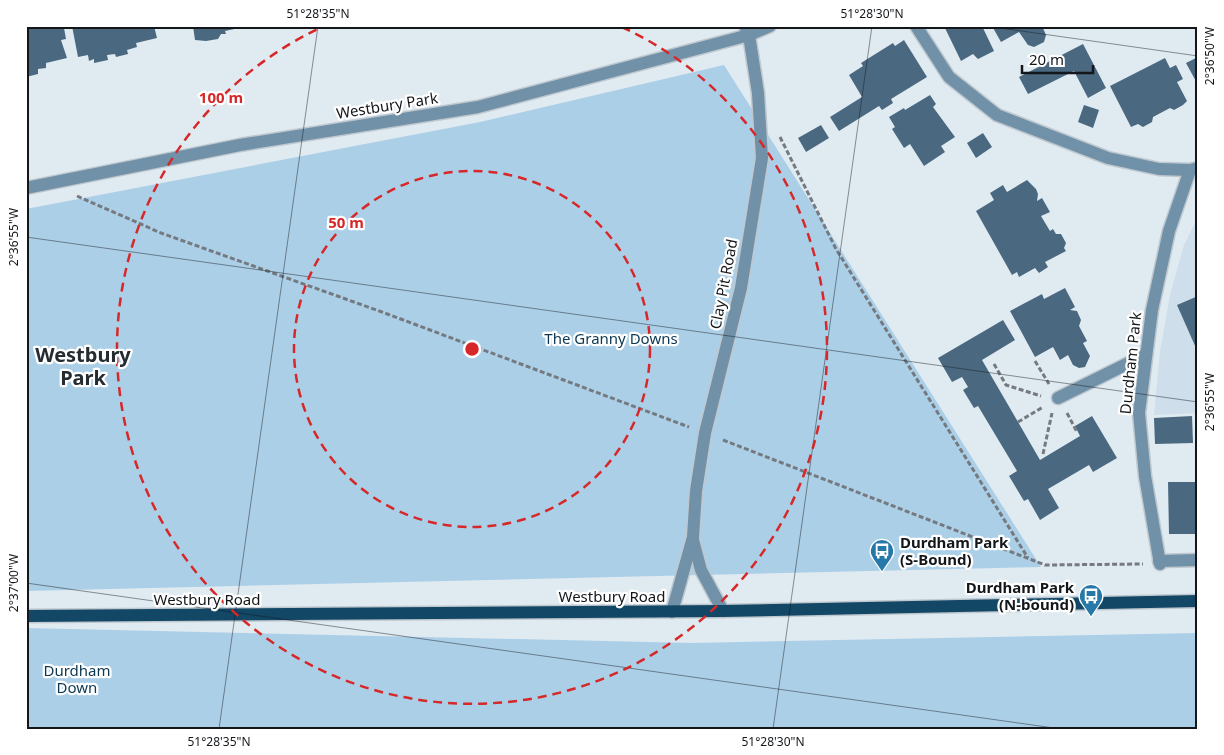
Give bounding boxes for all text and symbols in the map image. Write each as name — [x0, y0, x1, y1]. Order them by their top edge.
text: 51°28'35"N — [286, 5, 350, 22]
text: 51°28'30"N — [840, 5, 904, 22]
text: 2°36'50"W — [1201, 27, 1218, 85]
scale bar — [1022, 42, 1093, 74]
text: 20 m — [1029, 49, 1064, 69]
text: 100 m — [199, 87, 243, 107]
street label: Westbury Park — [335, 87, 439, 123]
text: 2°36'55"W — [5, 208, 22, 266]
text: 50 m — [328, 212, 364, 232]
street label: Clay Pit Road — [704, 237, 742, 331]
street label: Durdham Park — [1115, 311, 1145, 415]
park label: The Granny Downs — [544, 328, 678, 348]
centre of rings — [463, 340, 481, 358]
district label: Westbury Park — [35, 341, 131, 391]
text: 2°36'55"W — [1201, 373, 1218, 431]
place label: Durdham Park (S-Bound) — [900, 532, 1009, 569]
bus stop icon: Durdham Park (S-Bound) — [869, 538, 895, 572]
text: 2°37'00"W — [5, 554, 22, 612]
place label: Durdham Park (N-bound) — [966, 577, 1075, 614]
bus stop icon: Durdham Park (N-bound) — [1078, 583, 1104, 617]
street label: Westbury Road — [559, 586, 666, 606]
street label: Westbury Road — [154, 589, 261, 609]
park label: Durdham Down — [43, 660, 111, 697]
text: 51°28'35"N — [187, 733, 251, 750]
text: 51°28'30"N — [741, 733, 805, 750]

